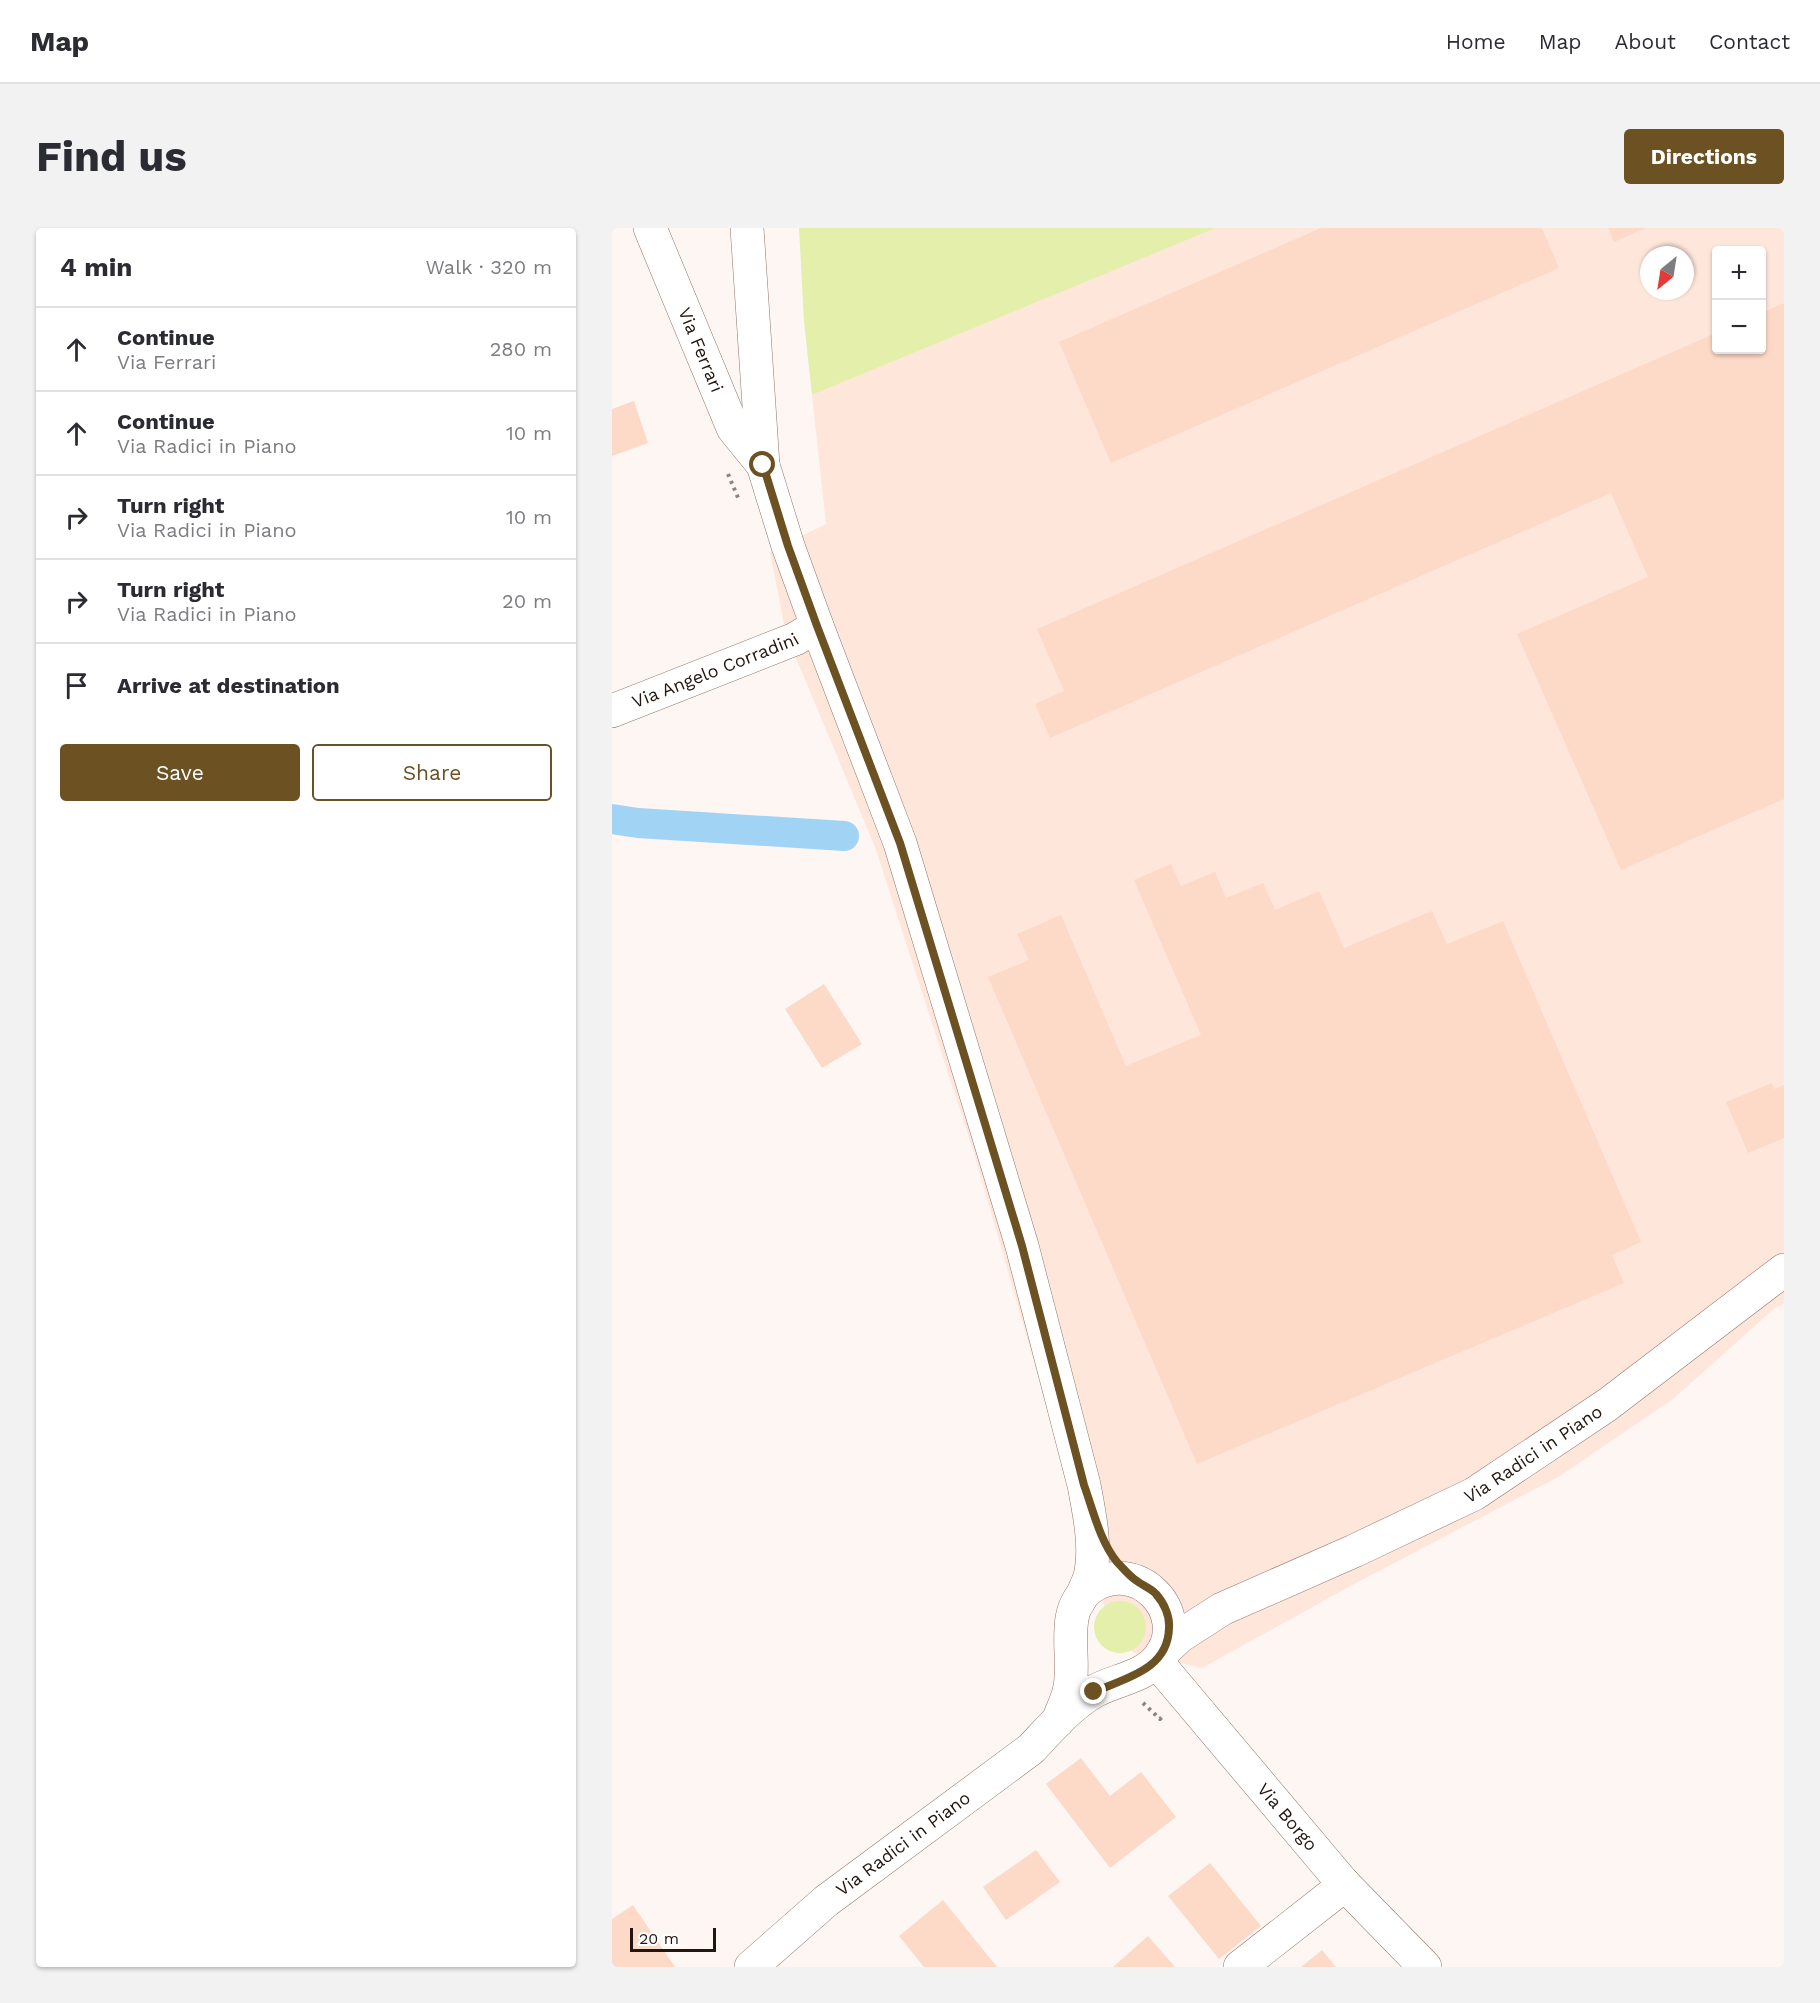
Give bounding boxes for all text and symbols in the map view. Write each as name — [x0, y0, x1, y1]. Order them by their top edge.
text: Map — [30, 25, 89, 58]
text: Home — [1446, 29, 1506, 54]
text: Map — [1539, 29, 1582, 54]
text: About — [1615, 29, 1676, 54]
text: Contact — [1709, 29, 1790, 54]
button: Directions — [1624, 129, 1784, 184]
text: Find us — [36, 132, 187, 181]
north arrow — [1640, 246, 1694, 300]
map controls — [1712, 246, 1766, 354]
button: + — [1712, 246, 1766, 300]
text: 4 min — [60, 252, 132, 282]
text: Walk · 320 m — [425, 255, 552, 279]
button: − — [1712, 300, 1766, 354]
street label: Via Ferrari — [674, 304, 728, 395]
text: Continue — [117, 325, 215, 350]
icon: ahead — [60, 333, 93, 366]
text: 280 m — [490, 337, 552, 361]
text: Via Ferrari — [117, 350, 216, 374]
text: Continue — [117, 409, 215, 434]
icon: ahead — [60, 417, 93, 450]
text: 10 m — [506, 421, 552, 445]
text: Via Radici in Piano — [117, 434, 297, 458]
route start — [749, 451, 775, 477]
text: Turn right — [117, 493, 224, 518]
icon: right — [60, 501, 93, 534]
text: 10 m — [506, 505, 552, 529]
text: Via Radici in Piano — [117, 518, 297, 542]
text: Turn right — [117, 577, 224, 602]
icon: right — [60, 585, 93, 618]
text: 20 m — [502, 589, 552, 613]
text: Via Radici in Piano — [117, 602, 297, 626]
street label: Via Angelo Corradini — [629, 628, 803, 712]
icon: arrive — [60, 669, 93, 702]
text: Arrive at destination — [117, 673, 340, 698]
button: Save — [60, 744, 300, 801]
button: Share — [312, 744, 552, 801]
street label: Via Radici in Piano — [1461, 1400, 1606, 1507]
route end — [1080, 1678, 1106, 1704]
street label: Via Borgo — [1253, 1778, 1322, 1855]
street label: Via Radici in Piano — [832, 1787, 974, 1900]
scale bar — [630, 1925, 716, 1952]
text: 20 m — [639, 1929, 679, 1948]

